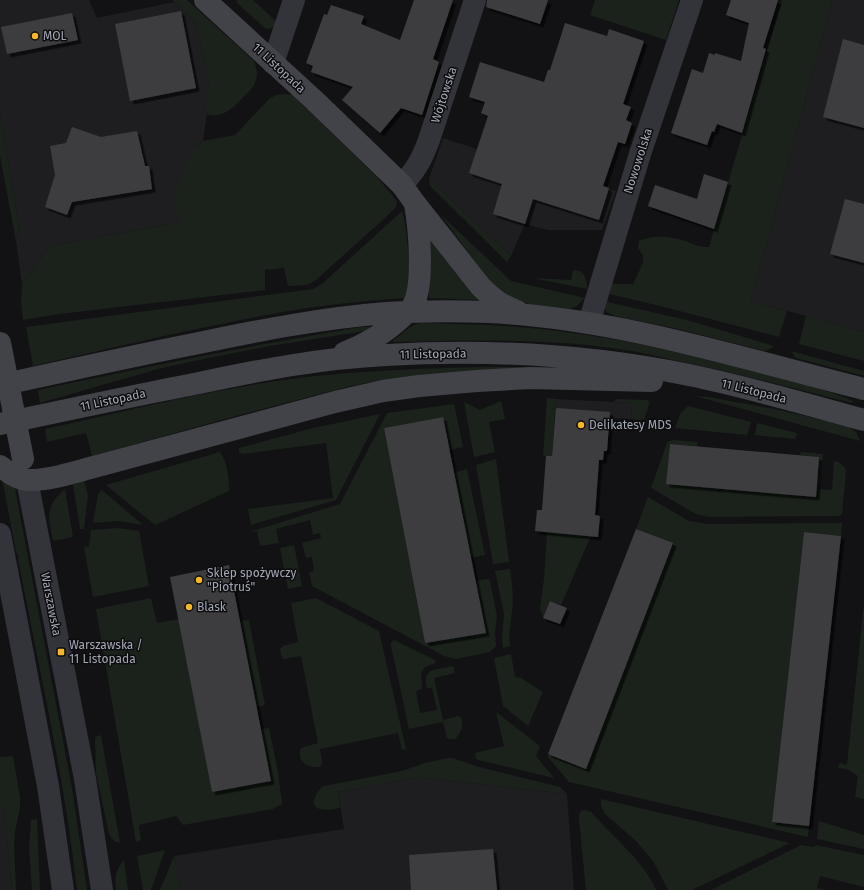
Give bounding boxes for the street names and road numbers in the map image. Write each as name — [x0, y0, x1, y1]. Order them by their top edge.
street label: 11 Listopada — [250, 40, 308, 96]
street label: Wójtowska — [428, 65, 460, 125]
street label: Nowowolska — [621, 126, 655, 196]
street label: 11 Listopada — [399, 346, 467, 362]
street label: 11 Listopada — [720, 376, 788, 406]
street label: 11 Listopada — [79, 386, 147, 414]
street label: Warszawska — [38, 571, 64, 637]

